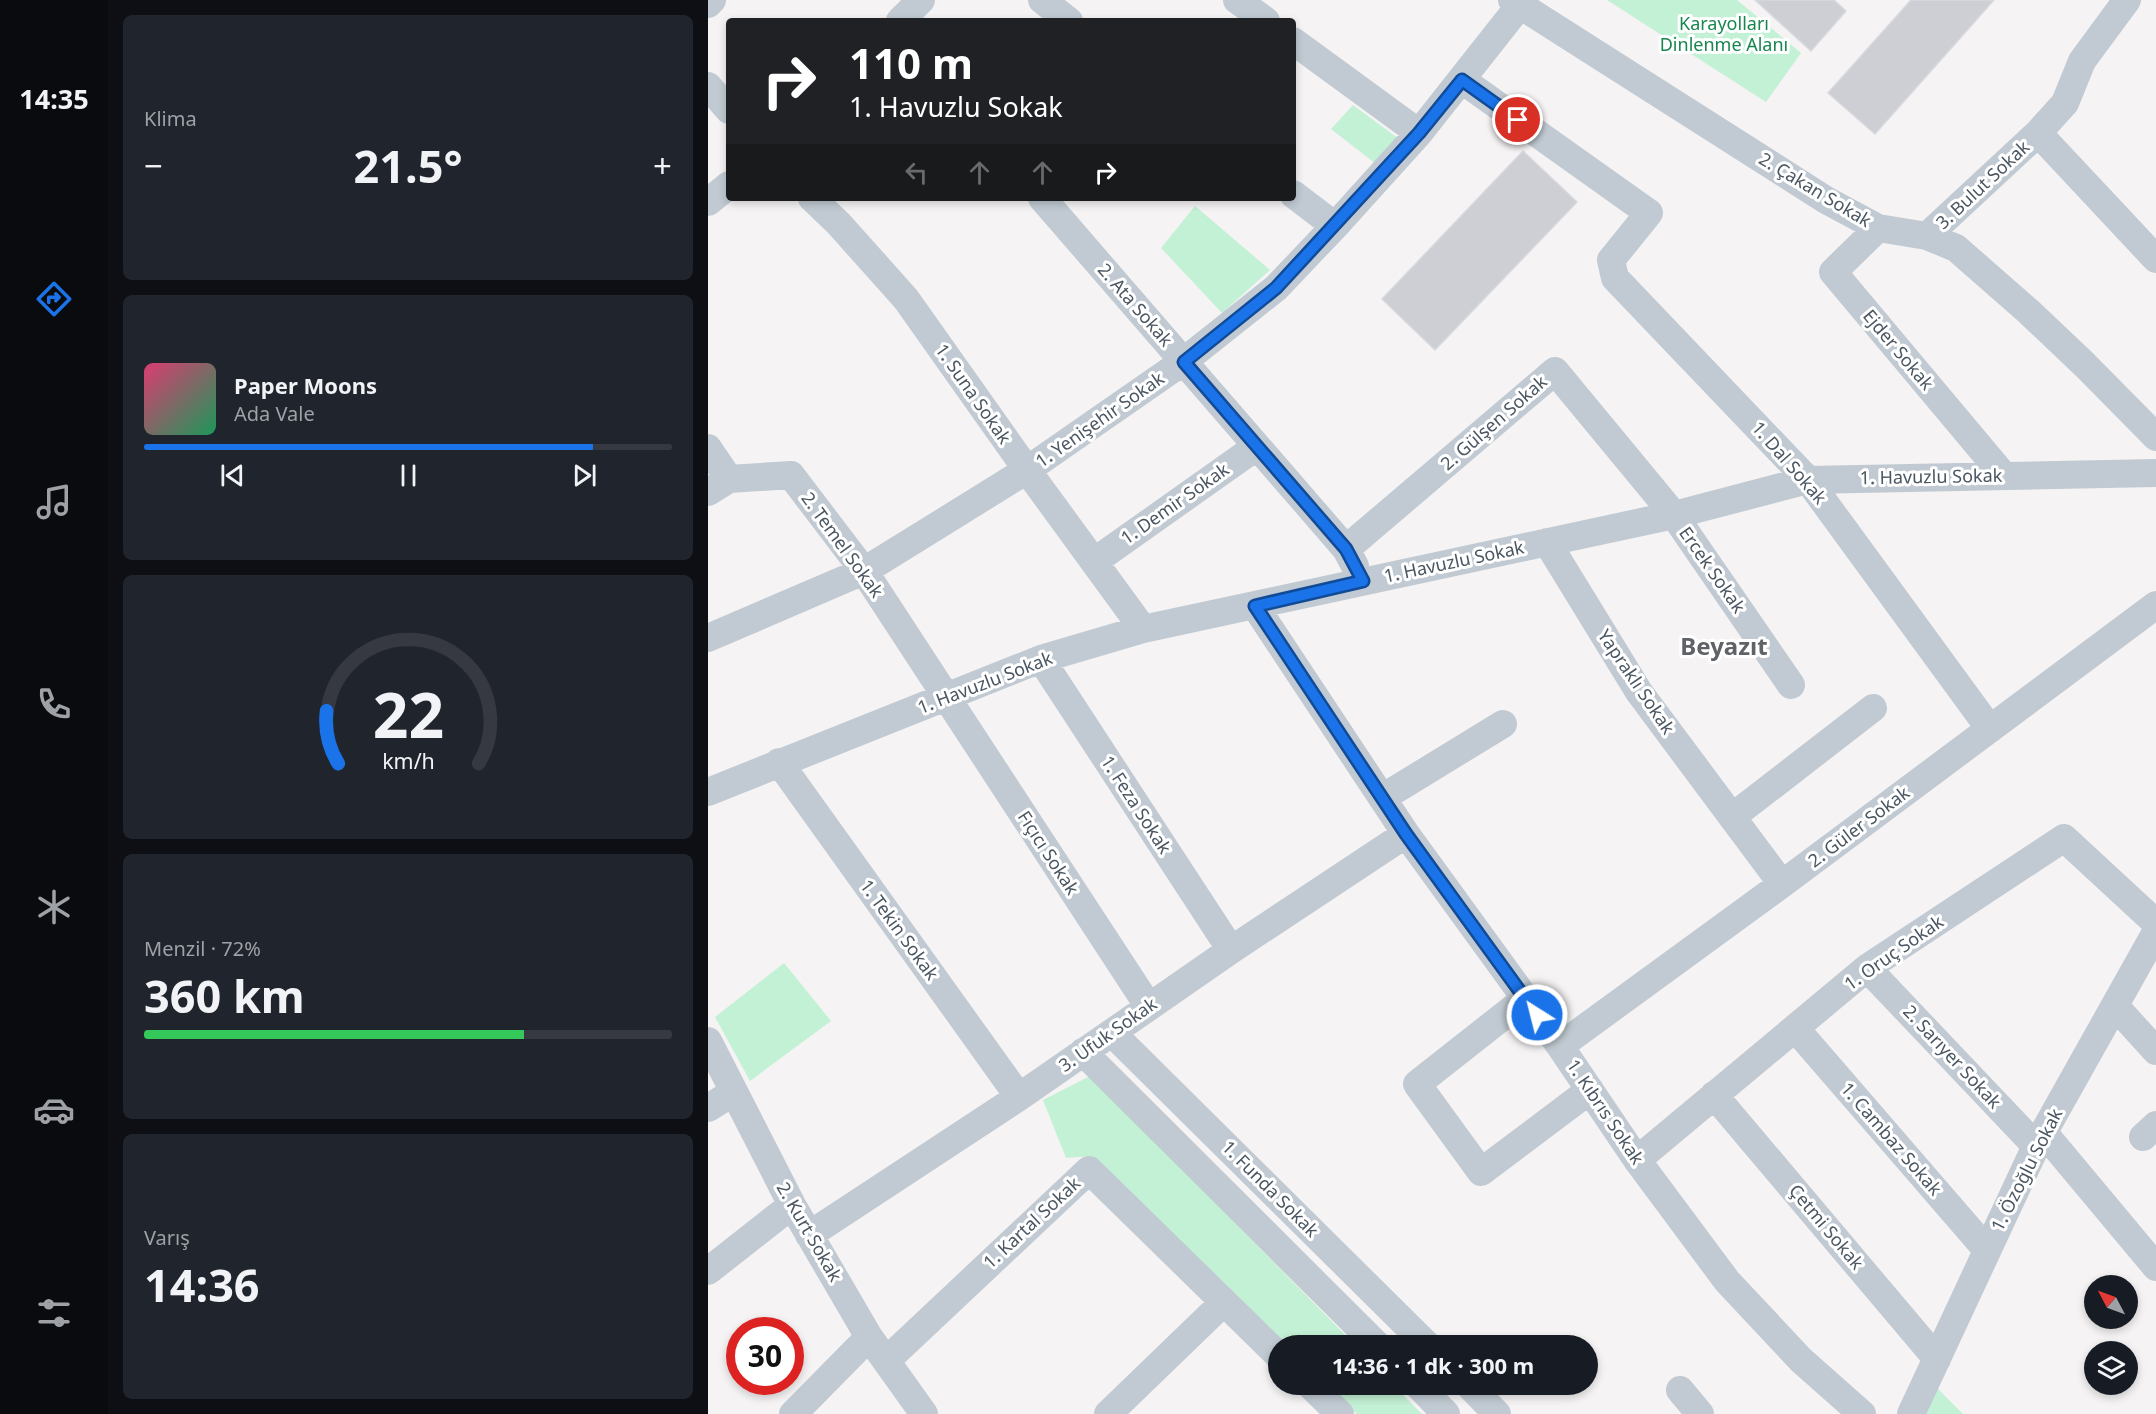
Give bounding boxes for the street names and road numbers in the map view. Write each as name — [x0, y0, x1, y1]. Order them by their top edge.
street label: 3. Bulut Sokak — [1930, 134, 2035, 234]
street label: 2. Çakan Sokak — [1755, 146, 1876, 232]
street label: 2. Ata Sokak — [1093, 258, 1179, 351]
street label: Ejder Sokak — [1858, 304, 1940, 395]
street label: 1. Suna Sokak — [930, 339, 1017, 448]
street label: 1. Yenişehir Sokak — [1030, 366, 1169, 473]
street label: 2. Gülşen Sokak — [1435, 369, 1552, 475]
street label: 1. Dal Sokak — [1747, 416, 1833, 509]
street label: 1. Demir Sokak — [1116, 457, 1234, 549]
street label: 1. Havuzlu Sokak — [1860, 463, 2003, 489]
street label: 2. Temel Sokak — [796, 487, 890, 602]
street label: Ercek Sokak — [1674, 521, 1752, 618]
street label: 1. Havuzlu Sokak — [1382, 534, 1526, 588]
street label: Yapraklı Sokak — [1593, 624, 1681, 739]
street label: 1. Havuzlu Sokak — [914, 645, 1056, 719]
street label: 1. Feza Sokak — [1096, 751, 1178, 858]
street label: 2. Güler Sokak — [1803, 780, 1914, 872]
street label: Fıçıcı Sokak — [1013, 806, 1085, 899]
street label: 1. Tekin Sokak — [855, 874, 945, 985]
street label: 1. Oruç Sokak — [1839, 909, 1948, 995]
street label: 3. Ufuk Sokak — [1054, 991, 1162, 1077]
street label: 2. Sarıyer Sokak — [1898, 999, 2007, 1114]
street label: 1. Kıbrıs Sokak — [1562, 1054, 1650, 1169]
street label: 1. Cambaz Sokak — [1836, 1077, 1948, 1200]
street label: 1. Özoğlu Sokak — [1985, 1104, 2068, 1235]
street label: 1. Funda Sokak — [1217, 1135, 1324, 1242]
street label: 1. Kartal Sokak — [978, 1171, 1085, 1273]
street label: 2. Kurt Sokak — [772, 1178, 848, 1286]
street label: Çetmi Sokak — [1784, 1179, 1870, 1274]

